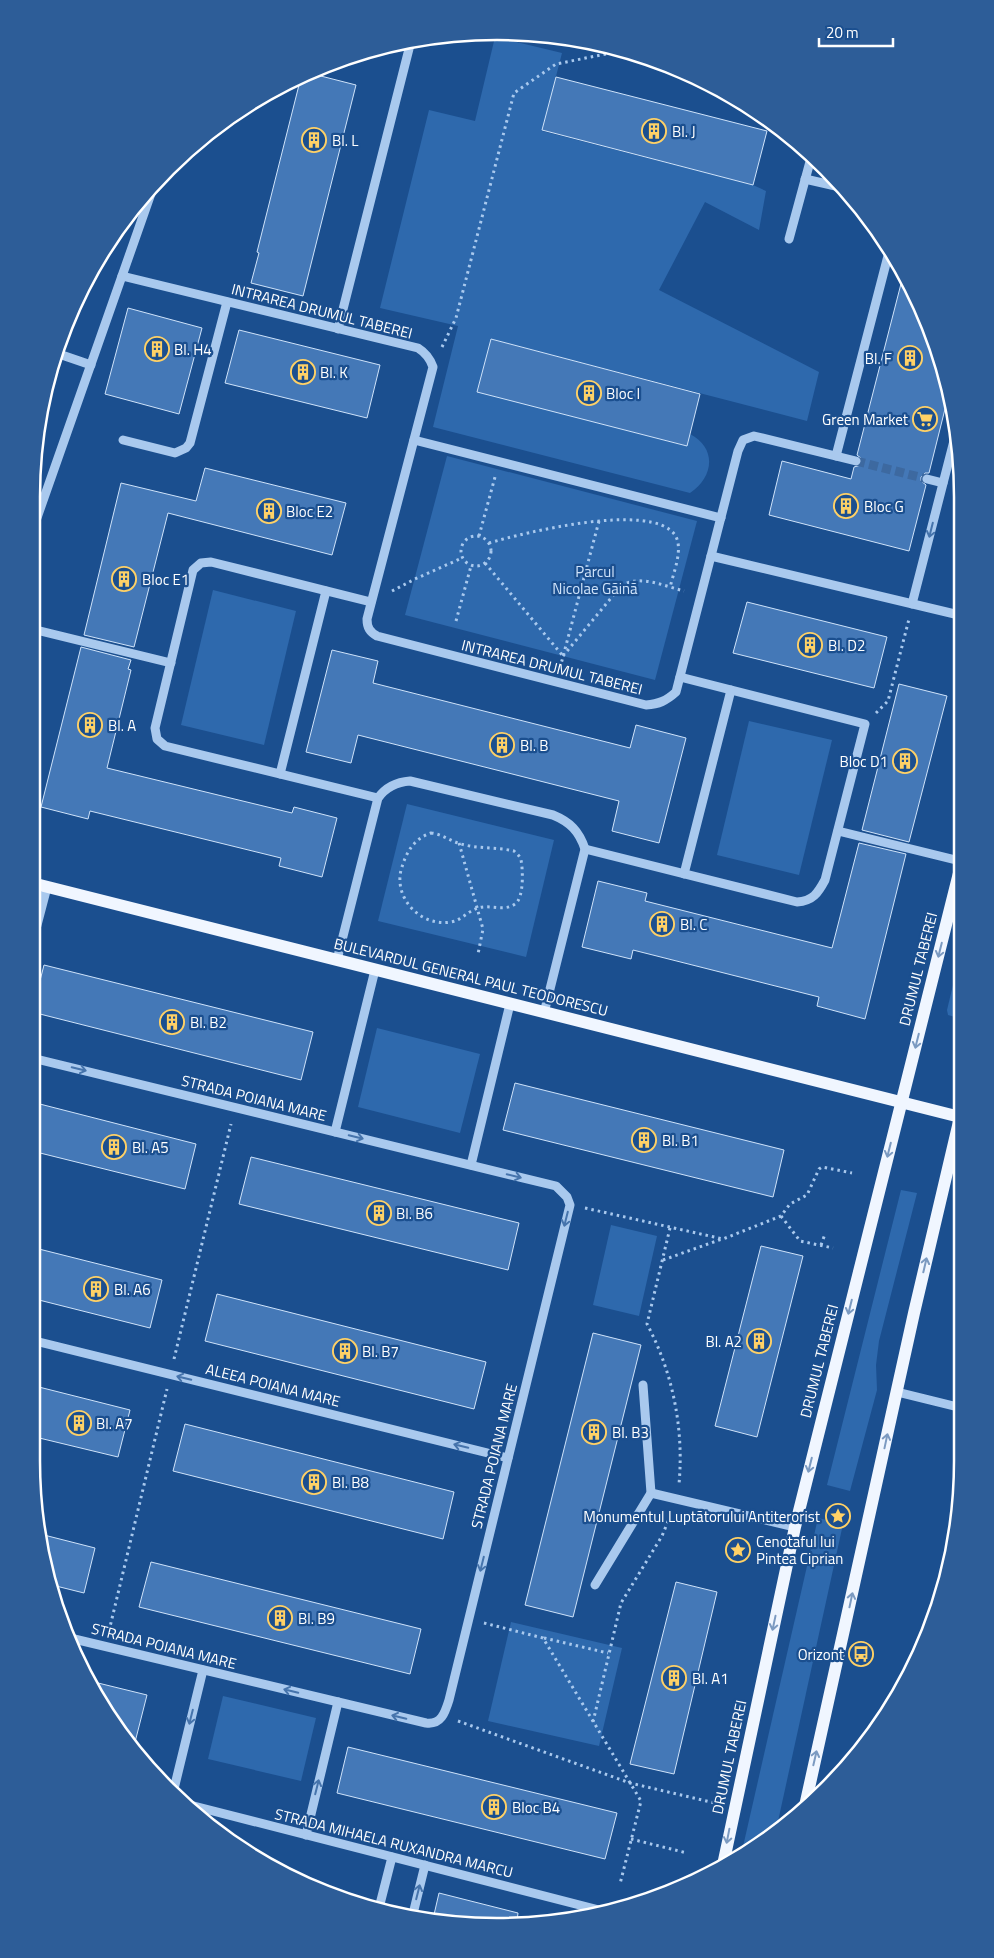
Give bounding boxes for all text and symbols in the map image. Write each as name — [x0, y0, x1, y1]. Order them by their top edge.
scale bar — [819, 15, 893, 47]
text: 20 m — [826, 21, 859, 44]
building icon: Bl. J — [641, 118, 667, 144]
place label: Bl. J — [672, 120, 696, 143]
building icon: Bl. L — [301, 127, 327, 153]
place label: Bl. L — [332, 129, 358, 152]
street label: INTRAREA DRUMUL TABEREI — [229, 277, 415, 345]
building icon: Bl. H4 — [144, 336, 170, 362]
place label: Bl. H4 — [174, 338, 212, 361]
building icon: Bl. F — [897, 345, 923, 371]
place label: Bl. F — [865, 347, 892, 370]
building icon: Bl. K — [290, 359, 316, 385]
place label: Bl. K — [320, 361, 348, 384]
building icon: Bloc I — [576, 380, 602, 406]
place label: Bloc I — [606, 382, 640, 405]
supermarket icon: Green Market — [912, 406, 938, 432]
place label: Green Market — [822, 408, 909, 431]
building icon: Bloc G — [833, 493, 859, 519]
place label: Bloc G — [864, 495, 904, 518]
building icon: Bloc E2 — [256, 498, 282, 524]
place label: Bloc E2 — [286, 500, 333, 523]
one-way arrow — [926, 521, 935, 537]
park label: Parcul Nicolae Găină — [552, 560, 638, 600]
building icon: Bloc E1 — [111, 566, 137, 592]
place label: Bloc E1 — [142, 568, 189, 591]
building icon: Bl. D2 — [797, 632, 823, 658]
street label: INTRAREA DRUMUL TABEREI — [459, 633, 645, 701]
place label: Bl. D2 — [828, 634, 865, 657]
building icon: Bl. A — [77, 712, 103, 738]
place label: Bl. A — [108, 714, 136, 737]
building icon: Bl. B — [489, 732, 515, 758]
place label: Bl. B — [520, 734, 549, 757]
building icon: Bloc D1 — [892, 748, 918, 774]
place label: Bloc D1 — [839, 750, 888, 773]
street label: DRUMUL TABEREI — [893, 910, 943, 1028]
building icon: Bl. C — [649, 911, 675, 937]
place label: Bl. C — [680, 913, 707, 936]
street label: BULEVARDUL GENERAL PAUL TEODORESCU — [332, 932, 610, 1022]
one-way arrow — [934, 942, 944, 958]
building icon: Bl. B2 — [159, 1009, 185, 1035]
place label: Bl. B2 — [190, 1011, 227, 1034]
one-way arrow — [912, 1032, 921, 1048]
one-way arrow — [70, 1065, 86, 1074]
street label: STRADA POIANA MARE — [179, 1069, 329, 1127]
building icon: Bl. B1 — [631, 1127, 657, 1153]
place label: Bl. B1 — [662, 1129, 699, 1152]
one-way arrow — [347, 1133, 363, 1142]
building icon: Bl. A5 — [101, 1134, 127, 1160]
place label: Bl. A5 — [132, 1136, 169, 1159]
one-way arrow — [884, 1141, 894, 1157]
one-way arrow — [505, 1172, 521, 1181]
building icon: Bl. B6 — [366, 1200, 392, 1226]
place label: Bl. B6 — [396, 1202, 433, 1225]
one-way arrow — [561, 1211, 570, 1227]
one-way arrow — [921, 1258, 930, 1274]
building icon: Bl. A6 — [83, 1276, 109, 1302]
place label: Bl. A6 — [114, 1278, 151, 1301]
one-way arrow — [845, 1299, 854, 1315]
street label: DRUMUL TABEREI — [794, 1302, 844, 1420]
building icon: Bl. A2 — [746, 1328, 772, 1354]
place label: Bl. A2 — [705, 1330, 742, 1353]
building icon: Bl. B7 — [332, 1338, 358, 1364]
place label: Bl. B7 — [362, 1340, 399, 1363]
street label: ALEEA POIANA MARE — [203, 1357, 343, 1413]
one-way arrow — [177, 1373, 193, 1382]
street label: STRADA POIANA MARE — [465, 1381, 523, 1531]
building icon: Bl. A7 — [66, 1410, 92, 1436]
place label: Bl. A7 — [96, 1412, 133, 1435]
building icon: Bl. B3 — [581, 1419, 607, 1445]
place label: Bl. B3 — [612, 1421, 649, 1444]
one-way arrow — [882, 1434, 891, 1450]
one-way arrow — [453, 1441, 469, 1450]
one-way arrow — [805, 1456, 814, 1472]
building icon: Bl. B8 — [301, 1469, 327, 1495]
place label: Bl. B8 — [332, 1471, 369, 1494]
place icon: Monumentul Luptătorului Antiterorist — [825, 1503, 851, 1529]
place label: Monumentul Luptătorului Antiterorist — [583, 1505, 821, 1528]
place label: Cenotaful lui Pintea Ciprian — [756, 1530, 843, 1570]
place icon: Cenotaful lui Pintea Ciprian — [725, 1537, 751, 1563]
one-way arrow — [477, 1556, 486, 1572]
one-way arrow — [847, 1592, 856, 1608]
building icon: Bl. B9 — [267, 1605, 293, 1631]
place label: Bl. B9 — [298, 1607, 335, 1630]
one-way arrow — [769, 1615, 778, 1631]
street label: STRADA POIANA MARE — [89, 1617, 239, 1675]
bus stop icon: Orizont — [848, 1641, 874, 1667]
place label: Orizont — [798, 1643, 845, 1666]
building icon: Bl. A1 — [661, 1665, 687, 1691]
place label: Bl. A1 — [692, 1667, 729, 1690]
one-way arrow — [283, 1686, 299, 1695]
street label: DRUMUL TABEREI — [706, 1698, 752, 1816]
one-way arrow — [186, 1708, 195, 1724]
one-way arrow — [391, 1712, 407, 1721]
one-way arrow — [811, 1751, 820, 1767]
one-way arrow — [313, 1780, 322, 1796]
building icon: Bloc B4 — [481, 1794, 507, 1820]
place label: Bloc B4 — [512, 1796, 560, 1819]
street label: STRADA MIHAELA RUXANDRA MARCU — [272, 1802, 516, 1884]
one-way arrow — [723, 1827, 733, 1843]
one-way arrow — [414, 1884, 424, 1900]

